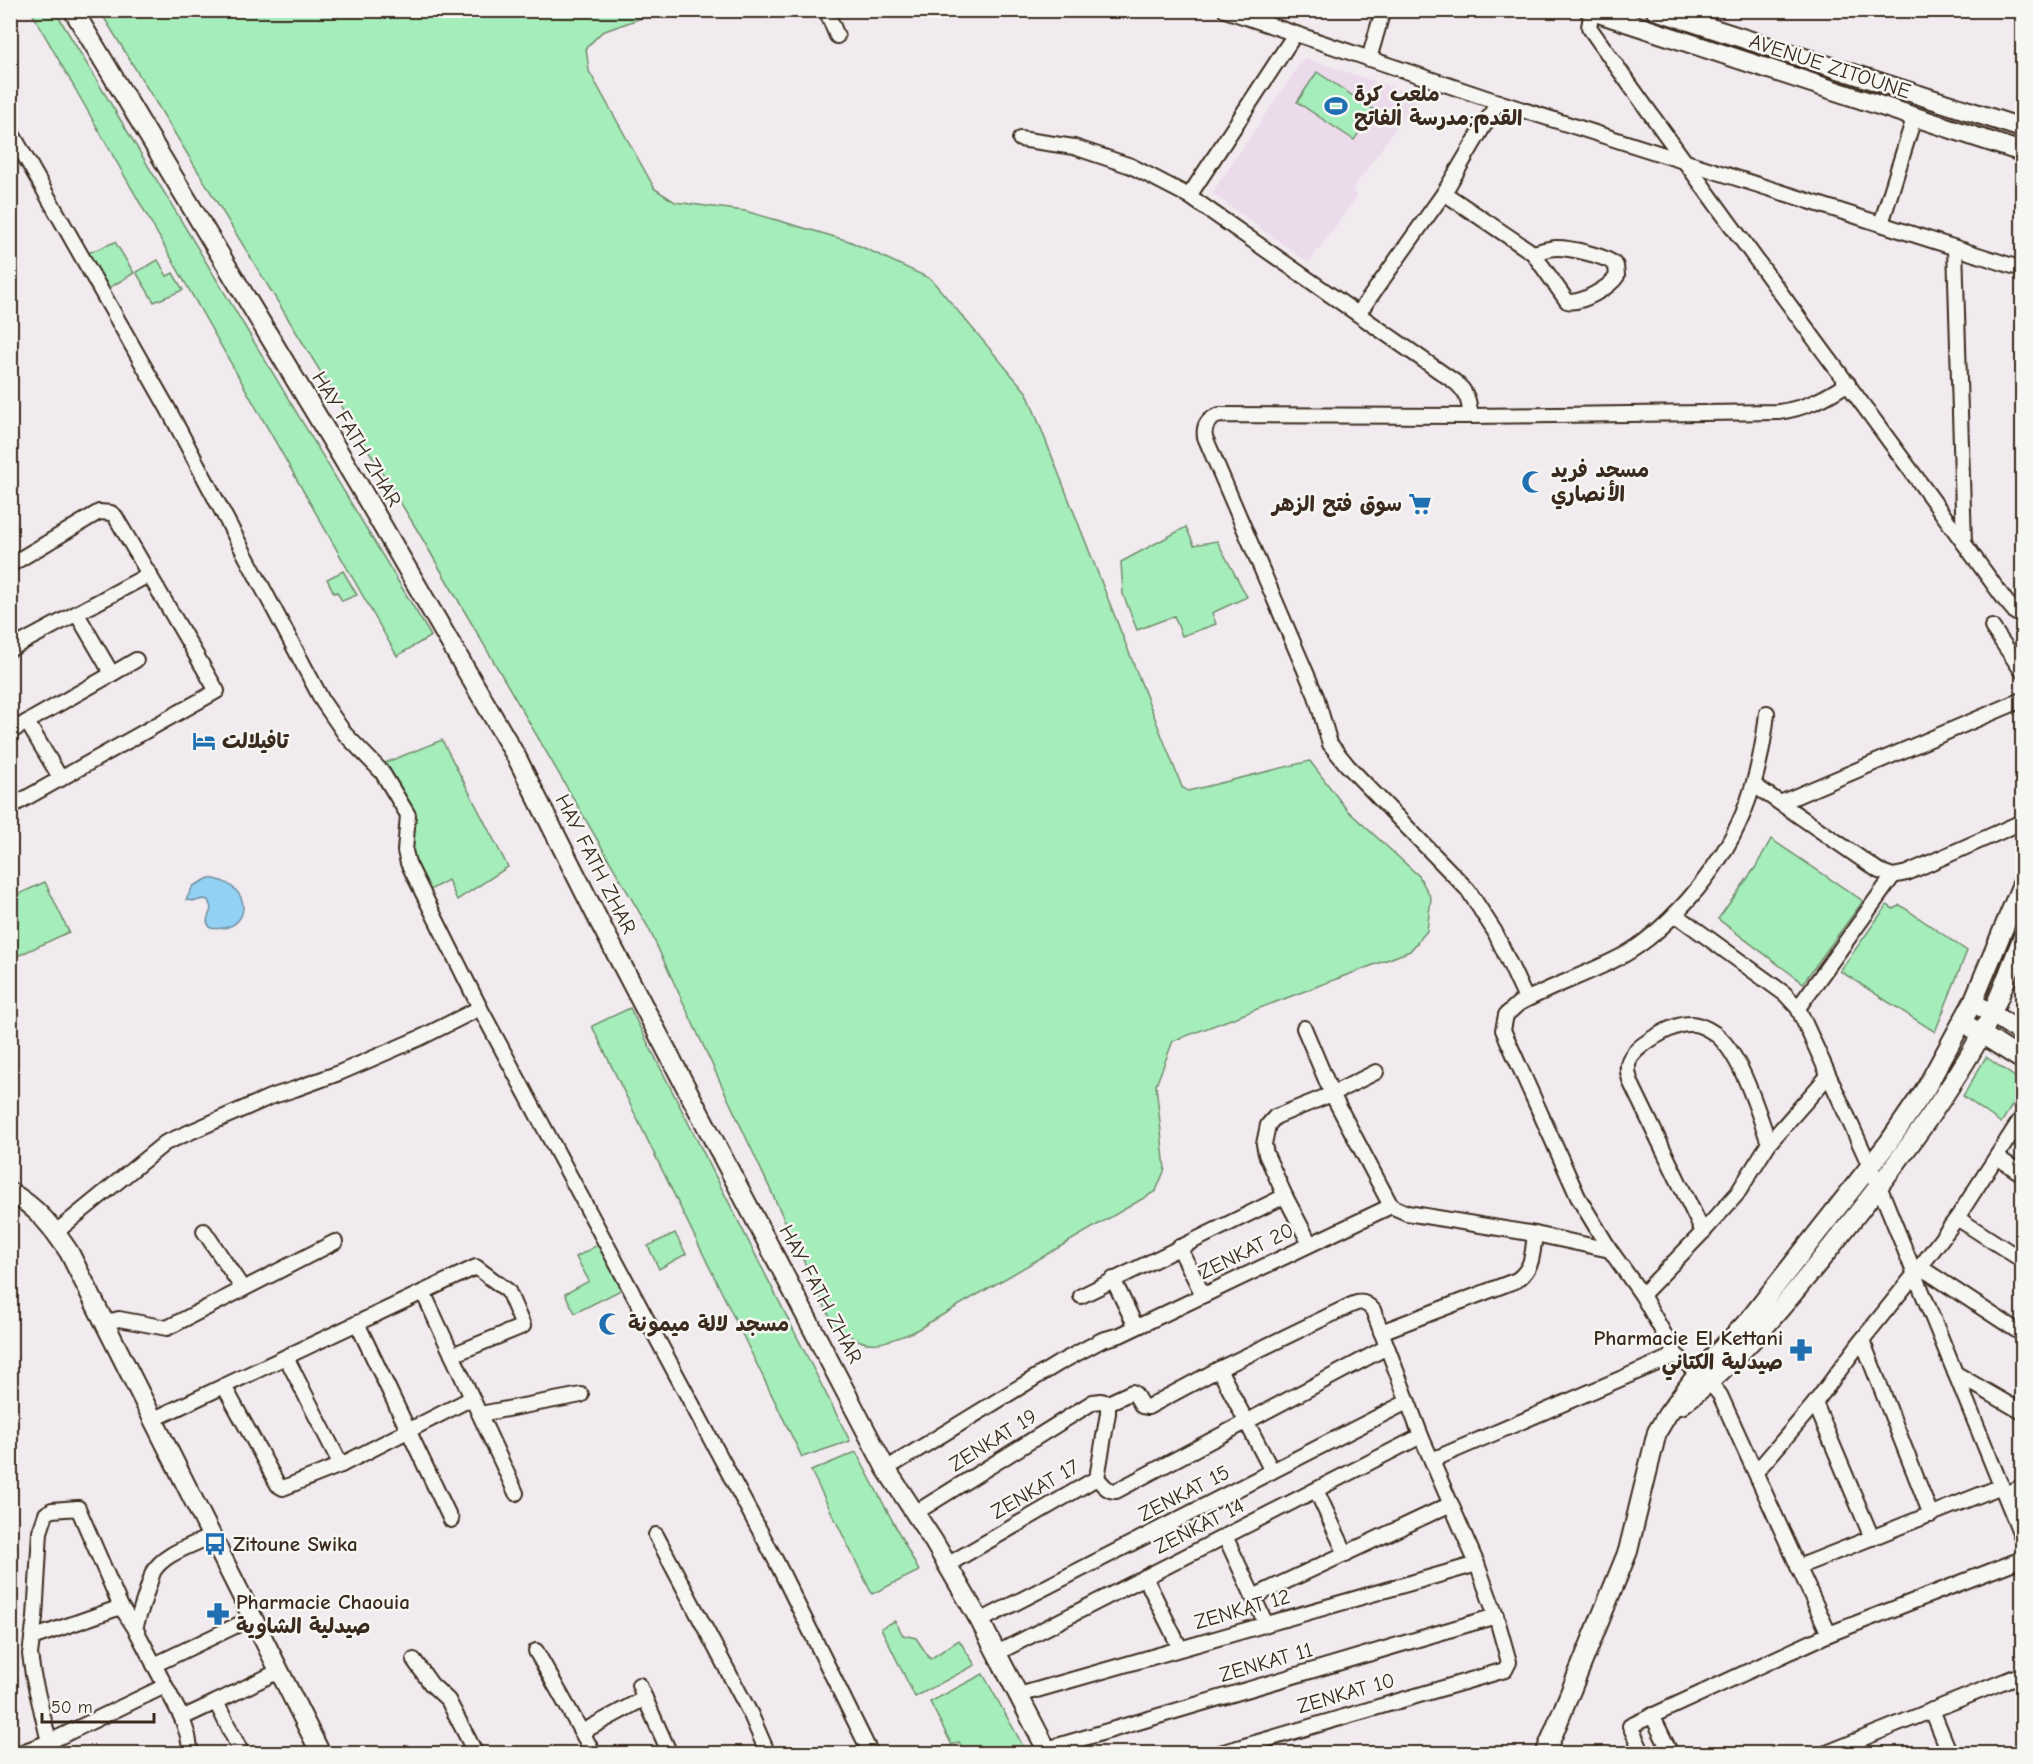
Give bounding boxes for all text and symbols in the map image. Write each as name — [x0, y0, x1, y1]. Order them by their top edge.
street label: AVENUE ZITOUNE — [1746, 29, 1914, 103]
place label: ملعب كرة القدم;مدرسة الفاتح — [1354, 82, 1522, 134]
sports icon: ملعب كرة القدم;مدرسة الفاتح — [1323, 93, 1349, 119]
street label: HAY FATH ZHAR — [307, 367, 407, 511]
place label: مسجد فريد الأنصاري — [1551, 458, 1649, 510]
mosque icon: مسجد فريد الأنصاري — [1520, 469, 1546, 495]
supermarket icon: سوق فتح الزهر — [1407, 491, 1433, 517]
place label: سوق فتح الزهر — [1270, 492, 1402, 517]
hotel icon: تافيلالت — [191, 728, 217, 754]
place label: تافيلالت — [222, 729, 289, 754]
street label: HAY FATH ZHAR — [550, 790, 642, 938]
street label: ZENKAT 20 — [1195, 1218, 1297, 1284]
street label: HAY FATH ZHAR — [774, 1221, 868, 1367]
mosque icon: مسجد لالة ميمونة — [597, 1311, 623, 1337]
place label: مسجد لالة ميمونة — [628, 1312, 789, 1337]
place label: Pharmacie El Kettani صيدلية الكتاني — [1594, 1326, 1783, 1381]
pharmacy icon: Pharmacie El Kettani صيدلية الكتاني — [1788, 1337, 1814, 1363]
street label: ZENKAT 19 — [945, 1404, 1041, 1476]
street label: ZENKAT 17 — [987, 1454, 1083, 1524]
street label: ZENKAT 15 — [1135, 1460, 1233, 1526]
street label: ZENKAT 14 — [1150, 1493, 1248, 1559]
bus stop icon: Zitoune Swika — [202, 1531, 228, 1557]
place label: Zitoune Swika — [233, 1532, 358, 1556]
street label: ZENKAT 12 — [1191, 1584, 1293, 1634]
place label: Pharmacie Chaouia صيدلية الشاوية — [236, 1590, 410, 1639]
pharmacy icon: Pharmacie Chaouia صيدلية الشاوية — [205, 1601, 231, 1627]
street label: ZENKAT 11 — [1217, 1637, 1315, 1687]
street label: ZENKAT 10 — [1295, 1668, 1397, 1718]
scale bar — [42, 1686, 154, 1724]
text: 50 m — [51, 1697, 93, 1718]

